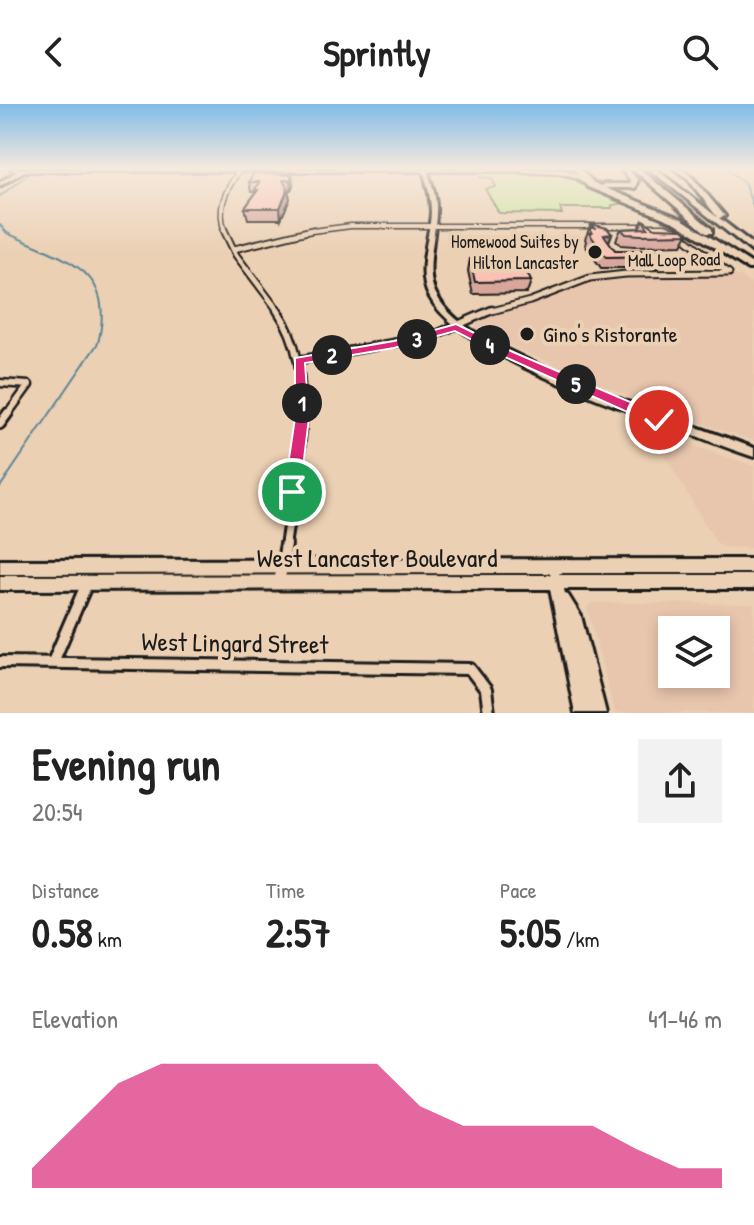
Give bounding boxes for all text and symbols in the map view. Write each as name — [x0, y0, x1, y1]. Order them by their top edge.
text: Sprintly — [323, 28, 431, 77]
icon: back — [32, 30, 76, 74]
icon: search — [678, 30, 722, 74]
place label: Homewood Suites by Hilton Lancaster — [451, 229, 579, 275]
marker: Homewood Suites by Hilton Lancaster — [586, 243, 604, 261]
street label: Mall Loop Road — [628, 246, 720, 273]
pin: 3 — [397, 319, 437, 359]
place label: Gino's Ristorante — [543, 319, 678, 349]
text: 3 — [412, 324, 422, 354]
pin: 4 — [470, 325, 510, 365]
marker: Gino's Ristorante — [518, 325, 536, 343]
text: 4 — [486, 330, 494, 360]
pin: 2 — [312, 335, 352, 375]
text: 2 — [327, 340, 337, 370]
pin: 5 — [556, 364, 596, 404]
text: 5 — [571, 369, 581, 399]
pin: 1 — [282, 383, 322, 423]
pin — [625, 386, 693, 454]
text: 1 — [298, 388, 306, 418]
icon: check — [637, 398, 681, 442]
pin — [258, 458, 326, 526]
icon: arrive — [270, 470, 314, 514]
street label: West Lancaster Boulevard — [257, 540, 497, 575]
map controls — [658, 616, 730, 688]
button: layers — [658, 616, 730, 688]
street label: West Lingard Street — [141, 623, 330, 662]
text: Evening run — [32, 734, 220, 794]
button: share — [638, 739, 722, 823]
text: 20:54 — [32, 794, 83, 829]
text: Distance — [32, 875, 99, 905]
text: Time — [266, 875, 305, 905]
text: Pace — [500, 875, 537, 905]
text: 0.58 — [32, 905, 93, 959]
text: 2:57 — [266, 905, 331, 959]
text: 5:05 — [500, 905, 561, 959]
text: km — [93, 924, 122, 954]
text: /km — [561, 924, 600, 954]
text: Elevation — [32, 1001, 118, 1036]
text: 41–46 m — [648, 1001, 722, 1036]

